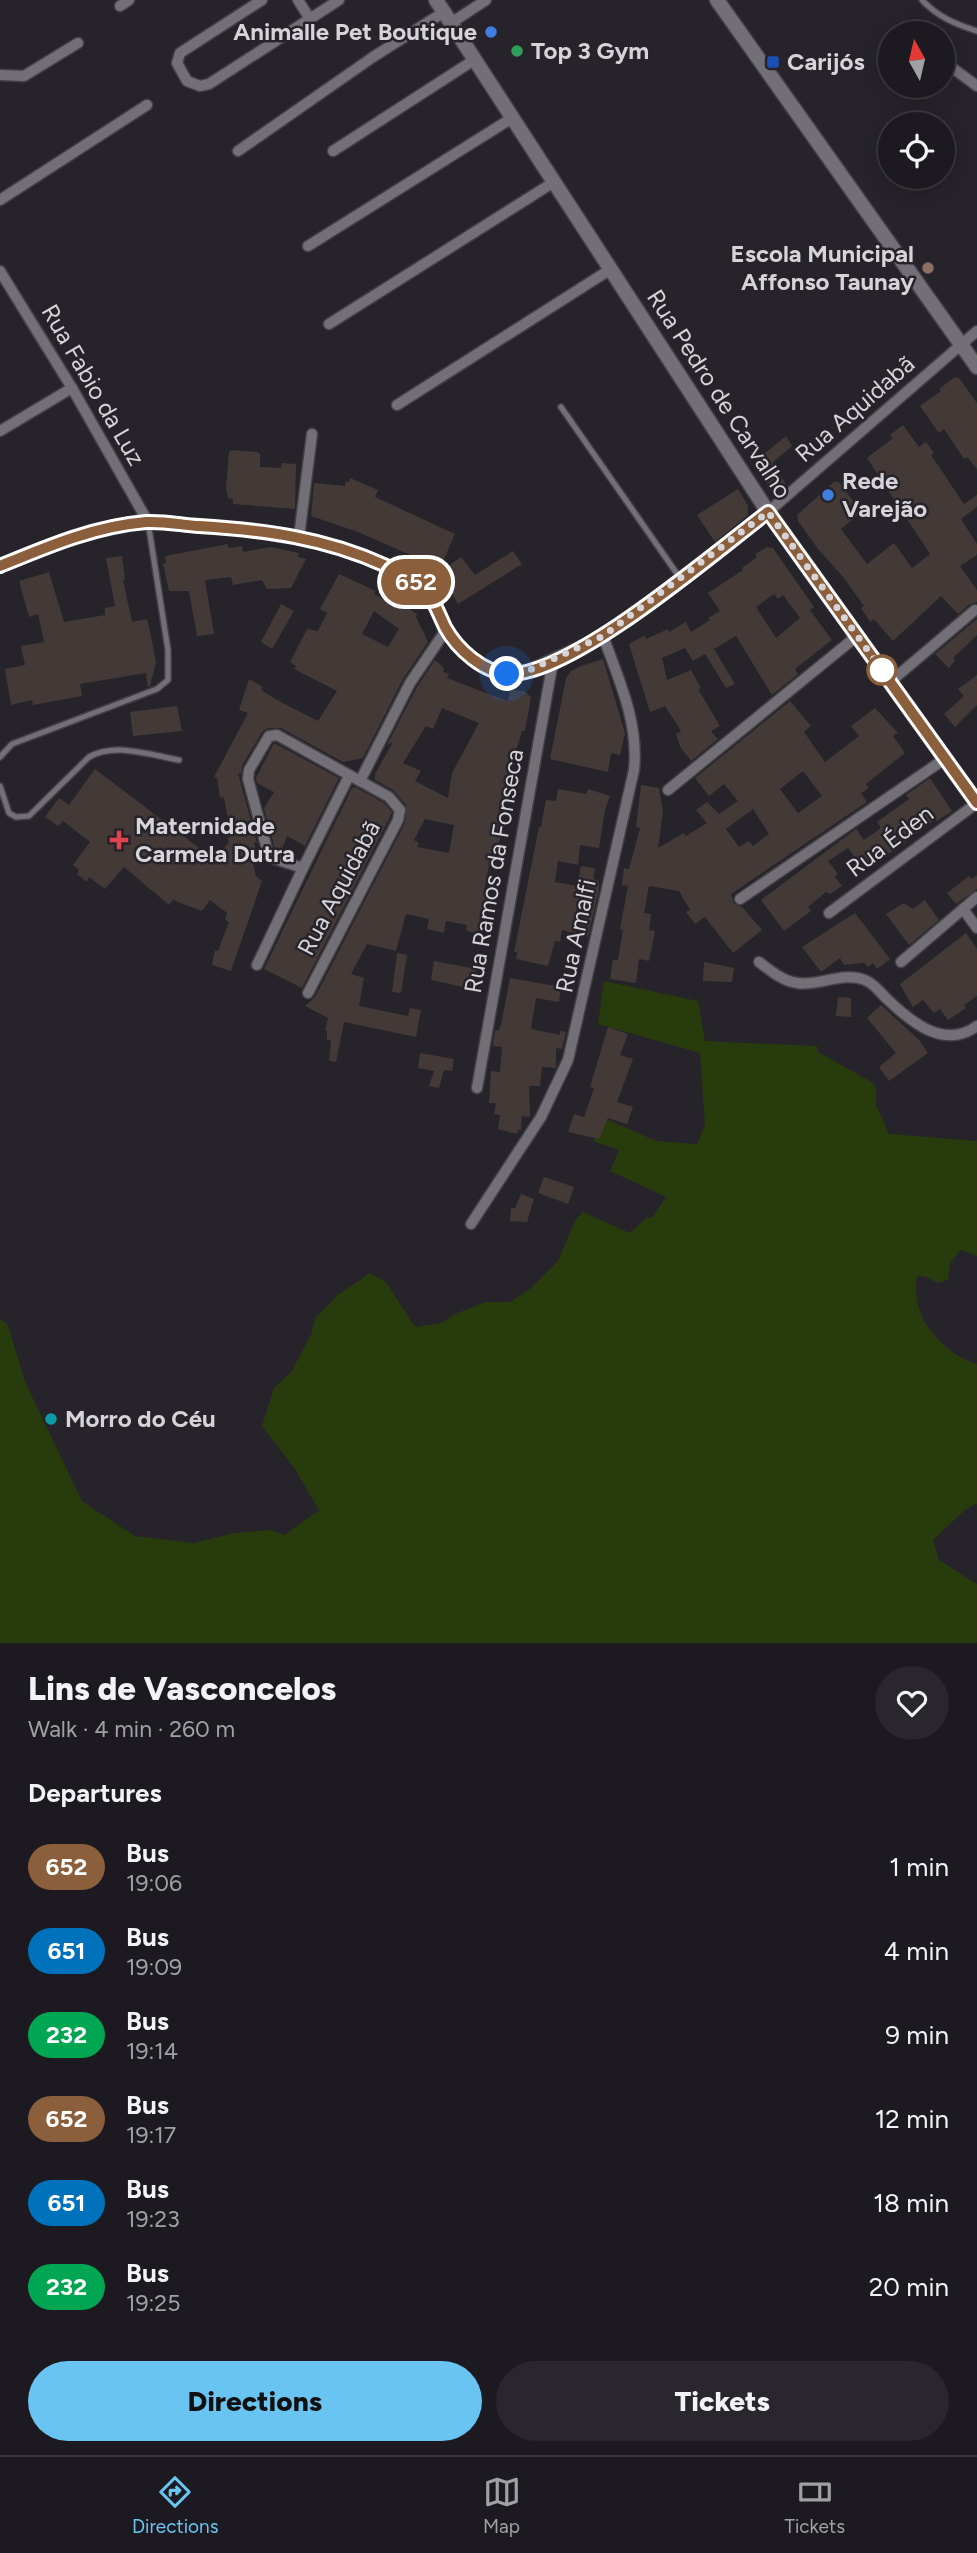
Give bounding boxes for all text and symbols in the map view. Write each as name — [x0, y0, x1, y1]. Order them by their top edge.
place label: Animalle Pet Boutique — [233, 17, 477, 46]
north arrow — [878, 21, 956, 98]
map controls — [878, 21, 955, 189]
marker: Animalle Pet Boutique — [483, 24, 499, 40]
place label: Top 3 Gym — [531, 36, 649, 65]
marker: Top 3 Gym — [509, 43, 525, 59]
place label: Carijós — [787, 47, 865, 76]
marker: Carijós — [765, 54, 781, 70]
button: locate — [878, 112, 955, 189]
place label: Escola Municipal Affonso Taunay — [731, 239, 914, 296]
marker: Escola Municipal Affonso Taunay — [920, 260, 936, 276]
street label: Rua Pedro de Carvalho — [641, 284, 798, 504]
street label: Rua Fabio da Luz — [36, 299, 151, 470]
street label: Rua Aquidabã — [789, 349, 920, 468]
place label: Rede Varejão — [842, 466, 927, 523]
marker: Rede Varejão — [820, 487, 836, 503]
line badge: 652 — [376, 559, 456, 605]
text: 652 — [395, 567, 437, 596]
unlabelled marker — [867, 655, 897, 685]
your location — [489, 656, 524, 691]
street label: Rua Ramos da Fonseca — [458, 747, 529, 995]
street label: Rua Éden — [840, 799, 939, 883]
place label: Maternidade Carmela Dutra — [135, 811, 295, 868]
street label: Rua Aquidabã — [291, 816, 386, 960]
marker: Maternidade Carmela Dutra — [109, 830, 129, 850]
street label: Rua Amalfi — [549, 877, 602, 995]
place label: Morro do Céu — [65, 1404, 216, 1433]
marker: Morro do Céu — [43, 1411, 59, 1427]
button: heart — [875, 1666, 949, 1740]
text: Lins de Vasconcelos — [28, 1669, 336, 1708]
text: Walk · 4 min · 260 m — [28, 1715, 235, 1743]
text: Departures — [28, 1777, 162, 1809]
text: Bus — [126, 1837, 169, 1869]
text: 1 min — [889, 1851, 949, 1883]
text: 652 — [46, 1852, 87, 1881]
text: 19:06 — [126, 1869, 182, 1897]
text: Bus — [126, 1921, 169, 1953]
text: 4 min — [884, 1935, 949, 1967]
text: 651 — [48, 1936, 86, 1965]
text: 19:09 — [126, 1953, 182, 1981]
text: Bus — [126, 2005, 169, 2037]
text: 9 min — [885, 2019, 949, 2051]
text: 232 — [46, 2020, 87, 2049]
text: 19:14 — [126, 2037, 178, 2065]
text: Bus — [126, 2089, 169, 2121]
text: 12 min — [875, 2103, 949, 2135]
text: 652 — [46, 2104, 87, 2133]
text: 19:17 — [126, 2121, 176, 2149]
text: Bus — [126, 2173, 169, 2205]
text: 18 min — [873, 2187, 949, 2219]
text: 651 — [48, 2188, 86, 2217]
text: 19:23 — [126, 2205, 180, 2233]
text: Bus — [126, 2257, 169, 2289]
text: 20 min — [869, 2271, 949, 2303]
text: 232 — [46, 2272, 87, 2301]
text: 19:25 — [126, 2289, 180, 2317]
button: Directions — [28, 2361, 482, 2441]
button: Tickets — [496, 2361, 949, 2441]
tab: Directions — [132, 2473, 219, 2538]
tab: Map — [483, 2473, 521, 2538]
tab: Tickets — [784, 2473, 845, 2538]

